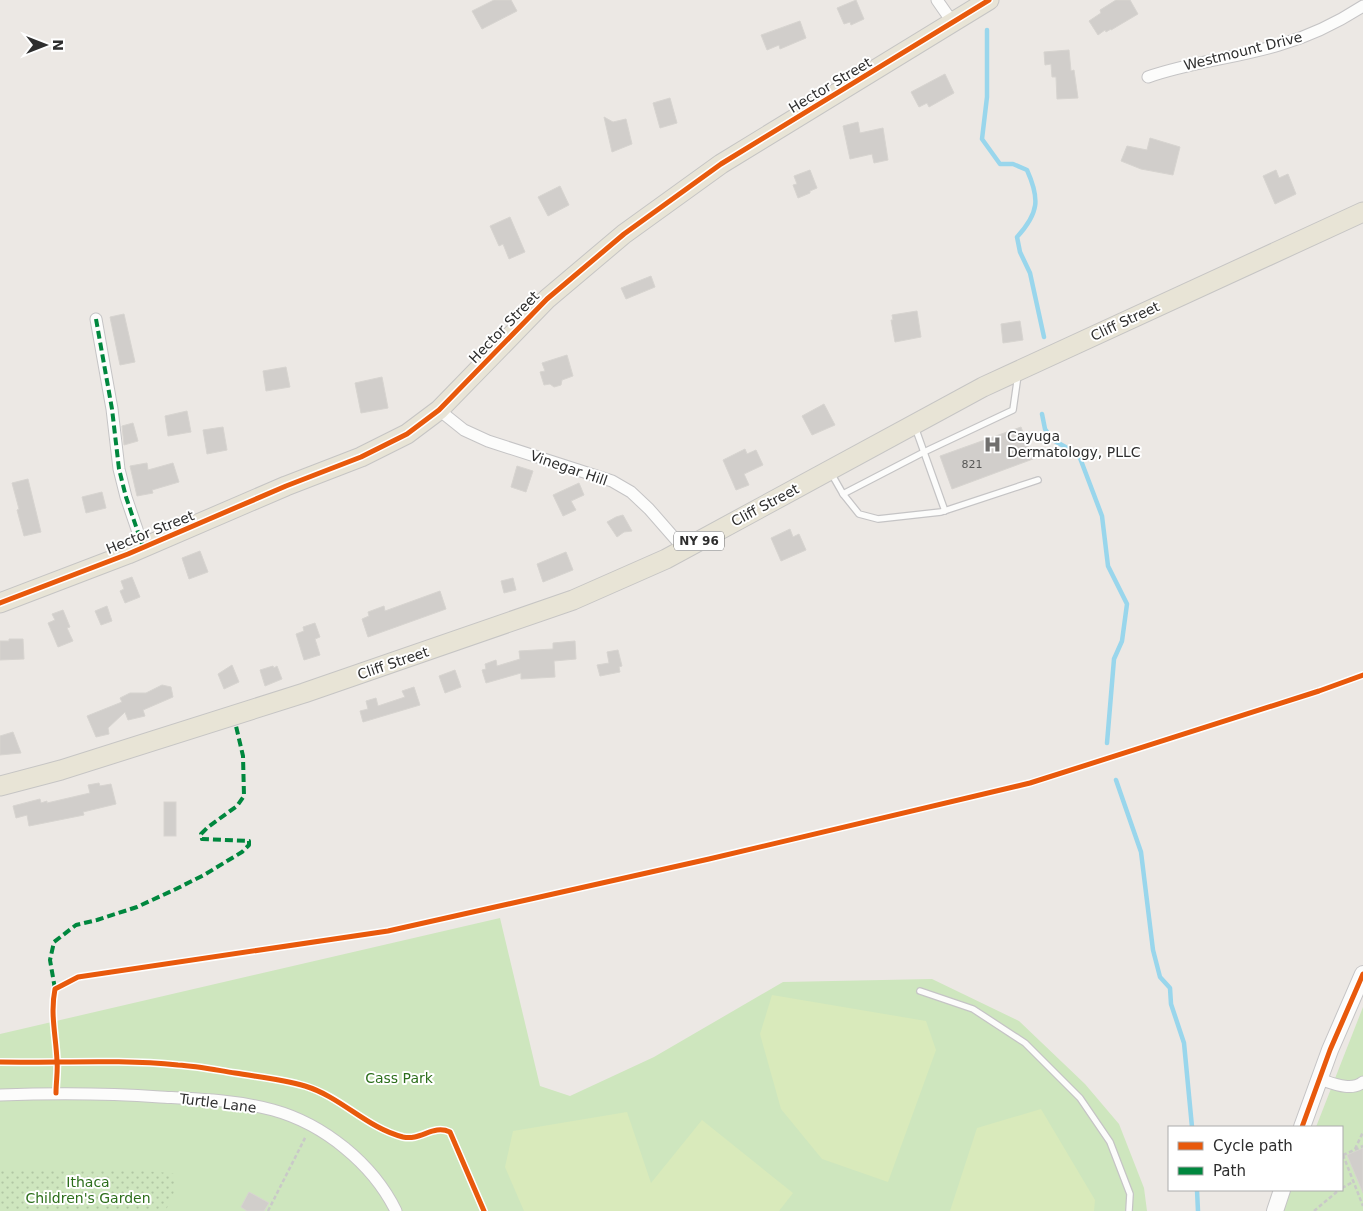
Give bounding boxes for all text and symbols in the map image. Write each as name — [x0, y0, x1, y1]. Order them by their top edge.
north arrow — [20, 20, 70, 70]
street label: Westmount Drive — [1182, 29, 1304, 73]
text: N — [50, 39, 66, 51]
street label: Hector Street — [786, 54, 875, 116]
street label: Hector Street — [466, 287, 543, 366]
street label: Cliff Street — [1088, 298, 1162, 344]
place label: Cayuga Dermatology, PLLC — [1007, 428, 1141, 460]
hospital icon: Cayuga Dermatology, PLLC — [983, 434, 1003, 454]
street label: Vinegar Hill — [528, 447, 610, 489]
house number: 821 — [962, 458, 983, 471]
street label: Cliff Street — [728, 480, 802, 529]
street label: Hector Street — [104, 507, 197, 557]
road number: NY 96 — [674, 532, 724, 550]
street label: Cliff Street — [355, 643, 431, 683]
park label: Cass Park — [365, 1070, 434, 1086]
street label: Turtle Lane — [178, 1090, 257, 1116]
legend — [1168, 1126, 1343, 1191]
text: Cycle path — [1213, 1137, 1293, 1155]
text: Path — [1213, 1162, 1246, 1180]
park label: Ithaca Children's Garden — [25, 1174, 151, 1206]

